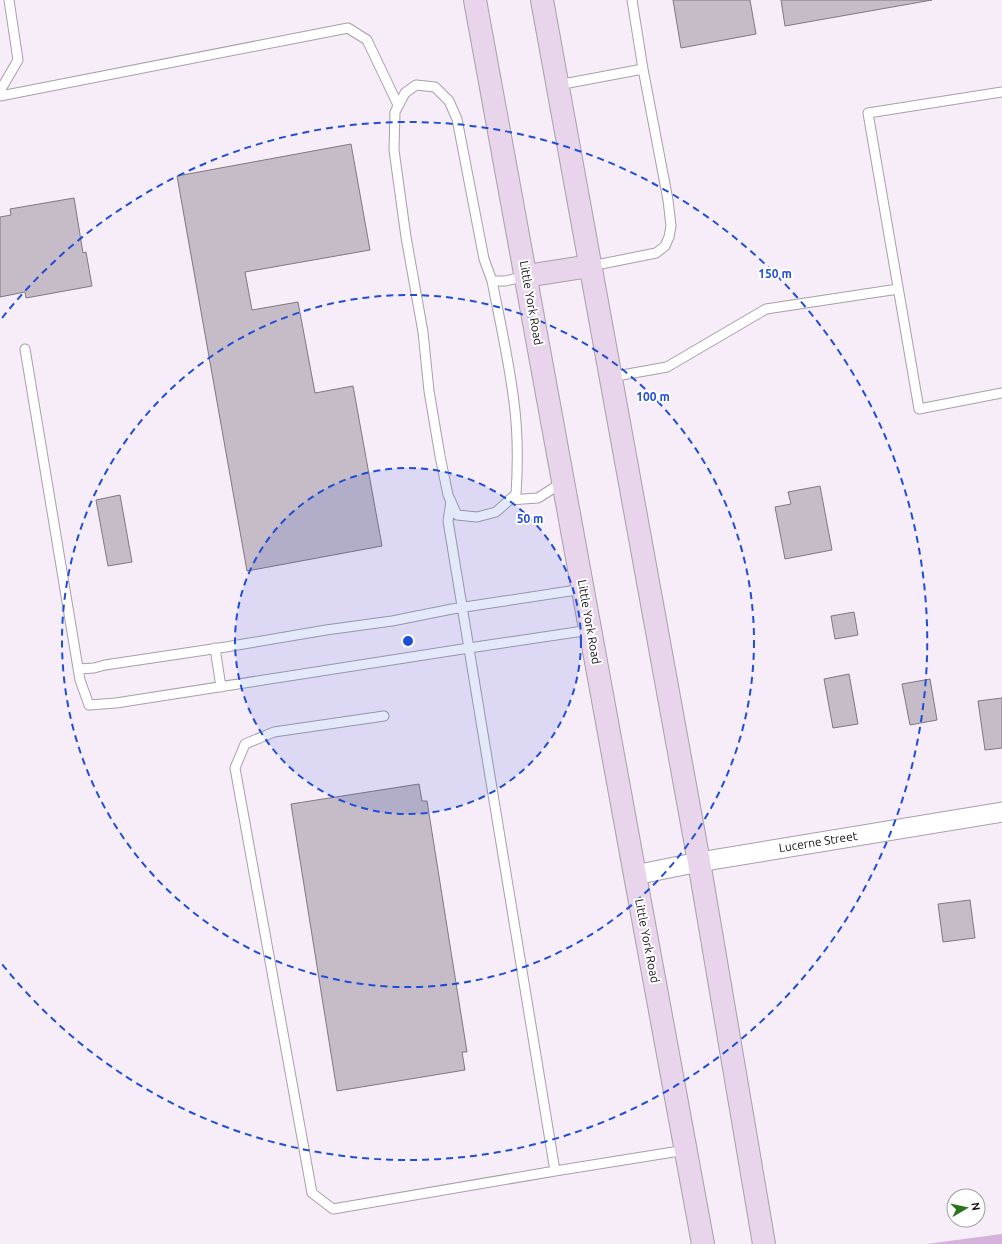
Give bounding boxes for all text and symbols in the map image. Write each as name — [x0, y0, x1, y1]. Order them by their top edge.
street label: Little York Road — [518, 260, 545, 346]
text: 150 m — [758, 267, 792, 280]
text: 100 m — [636, 390, 670, 403]
text: 50 m — [517, 512, 543, 525]
street label: Little York Road — [576, 579, 603, 665]
centre of rings — [401, 634, 415, 648]
street label: Lucerne Street — [778, 829, 858, 854]
street label: Little York Road — [633, 898, 662, 984]
north arrow — [946, 1188, 986, 1228]
text: N — [969, 1201, 982, 1211]

